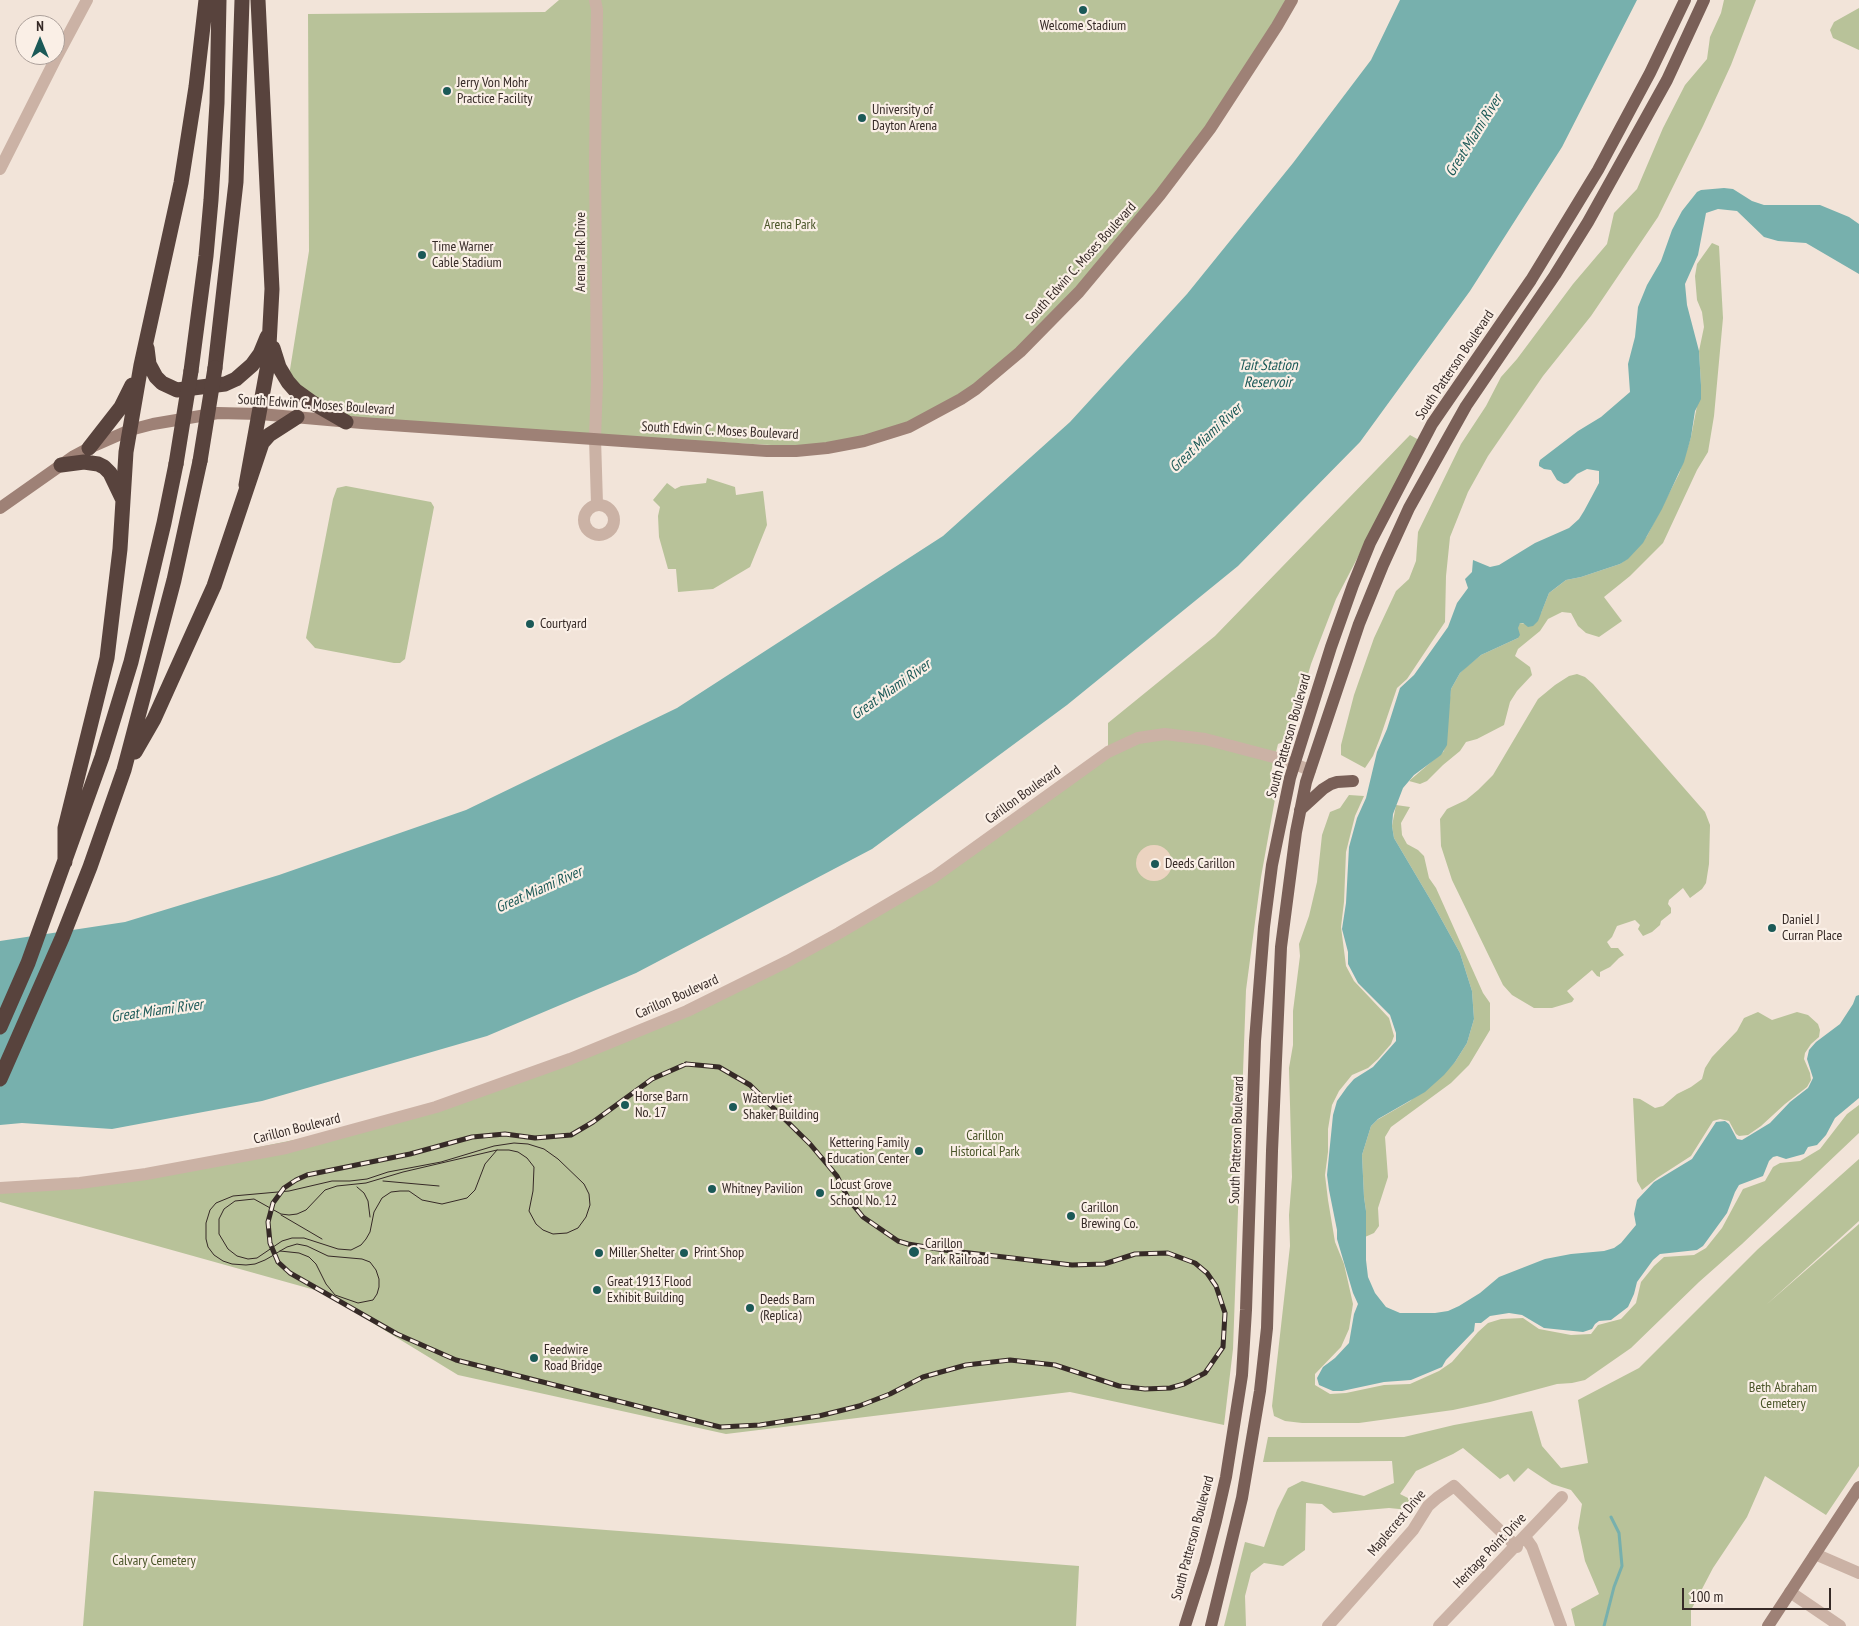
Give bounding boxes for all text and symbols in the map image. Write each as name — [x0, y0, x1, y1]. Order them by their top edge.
marker: Welcome Stadium — [1077, 4, 1089, 16]
north arrow — [15, 15, 65, 65]
text: N — [36, 17, 44, 35]
place label: Welcome Stadium — [1040, 18, 1126, 34]
place label: Jerry Von Mohr Practice Facility — [457, 75, 532, 108]
marker: Jerry Von Mohr Practice Facility — [441, 85, 453, 97]
water label: Great Miami River — [1442, 92, 1506, 180]
place label: University of Dayton Arena — [872, 102, 937, 134]
marker: University of Dayton Arena — [856, 112, 868, 124]
street label: South Edwin C. Moses Boulevard — [1022, 199, 1140, 327]
street label: Arena Park Drive — [573, 212, 589, 292]
park label: Arena Park — [764, 217, 816, 233]
place label: Time Warner Cable Stadium — [432, 239, 502, 272]
marker: Time Warner Cable Stadium — [416, 249, 428, 261]
street label: South Patterson Boulevard — [1412, 307, 1498, 423]
water label: Tait Station Reservoir — [1239, 357, 1297, 392]
street label: South Edwin C. Moses Boulevard — [237, 391, 395, 419]
water label: Great Miami River — [1166, 400, 1246, 476]
street label: South Edwin C. Moses Boulevard — [641, 419, 799, 443]
place label: Courtyard — [540, 616, 587, 632]
marker: Courtyard — [524, 618, 536, 630]
water label: Great Miami River — [848, 656, 934, 724]
street label: South Patterson Boulevard — [1263, 672, 1315, 800]
street label: Carillon Boulevard — [982, 762, 1064, 828]
place label: Deeds Carillon — [1165, 856, 1235, 872]
marker: Deeds Carillon — [1149, 858, 1161, 870]
water label: Great Miami River — [493, 863, 585, 917]
place label: Daniel J Curran Place — [1782, 912, 1842, 944]
marker: Daniel J Curran Place — [1766, 922, 1778, 934]
street label: Carillon Boulevard — [633, 971, 721, 1023]
water label: Great Miami River — [110, 996, 204, 1026]
street label: South Patterson Boulevard — [1226, 1076, 1248, 1204]
place label: Horse Barn No. 17 — [635, 1089, 688, 1122]
place label: Watervliet Shaker Building — [743, 1091, 819, 1124]
marker: Horse Barn No. 17 — [619, 1099, 631, 1111]
marker: Watervliet Shaker Building — [727, 1101, 739, 1113]
street label: Carillon Boulevard — [252, 1110, 342, 1148]
park label: Carillon Historical Park — [950, 1128, 1020, 1160]
place label: Kettering Family Education Center — [827, 1135, 909, 1168]
marker: Kettering Family Education Center — [913, 1145, 925, 1157]
place label: Locust Grove School No. 12 — [830, 1177, 897, 1210]
place label: Whitney Pavilion — [722, 1181, 803, 1197]
marker: Whitney Pavilion — [706, 1183, 718, 1195]
marker: Locust Grove School No. 12 — [814, 1187, 826, 1199]
place label: Carillon Brewing Co. — [1081, 1200, 1138, 1232]
marker: Carillon Brewing Co. — [1065, 1210, 1077, 1222]
place label: Carillon Park Railroad — [925, 1236, 989, 1268]
place label: Miller Shelter — [609, 1245, 675, 1261]
place label: Print Shop — [694, 1245, 744, 1261]
marker: Carillon Park Railroad — [907, 1245, 921, 1259]
marker: Miller Shelter — [593, 1247, 605, 1259]
marker: Print Shop — [678, 1247, 690, 1259]
place label: Great 1913 Flood Exhibit Building — [607, 1274, 691, 1306]
marker: Great 1913 Flood Exhibit Building — [591, 1284, 603, 1296]
place label: Deeds Barn (Replica) — [760, 1292, 815, 1324]
marker: Deeds Barn (Replica) — [744, 1302, 756, 1314]
place label: Feedwire Road Bridge — [544, 1342, 602, 1374]
marker: Feedwire Road Bridge — [528, 1352, 540, 1364]
park label: Beth Abraham Cemetery — [1749, 1380, 1817, 1412]
street label: South Patterson Boulevard — [1168, 1474, 1218, 1602]
street label: Maplecrest Drive — [1364, 1487, 1430, 1559]
street label: Heritage Point Drive — [1450, 1510, 1530, 1592]
park label: Calvary Cemetery — [112, 1553, 196, 1569]
scale bar — [1684, 1578, 1833, 1610]
text: 100 m — [1690, 1587, 1723, 1606]

